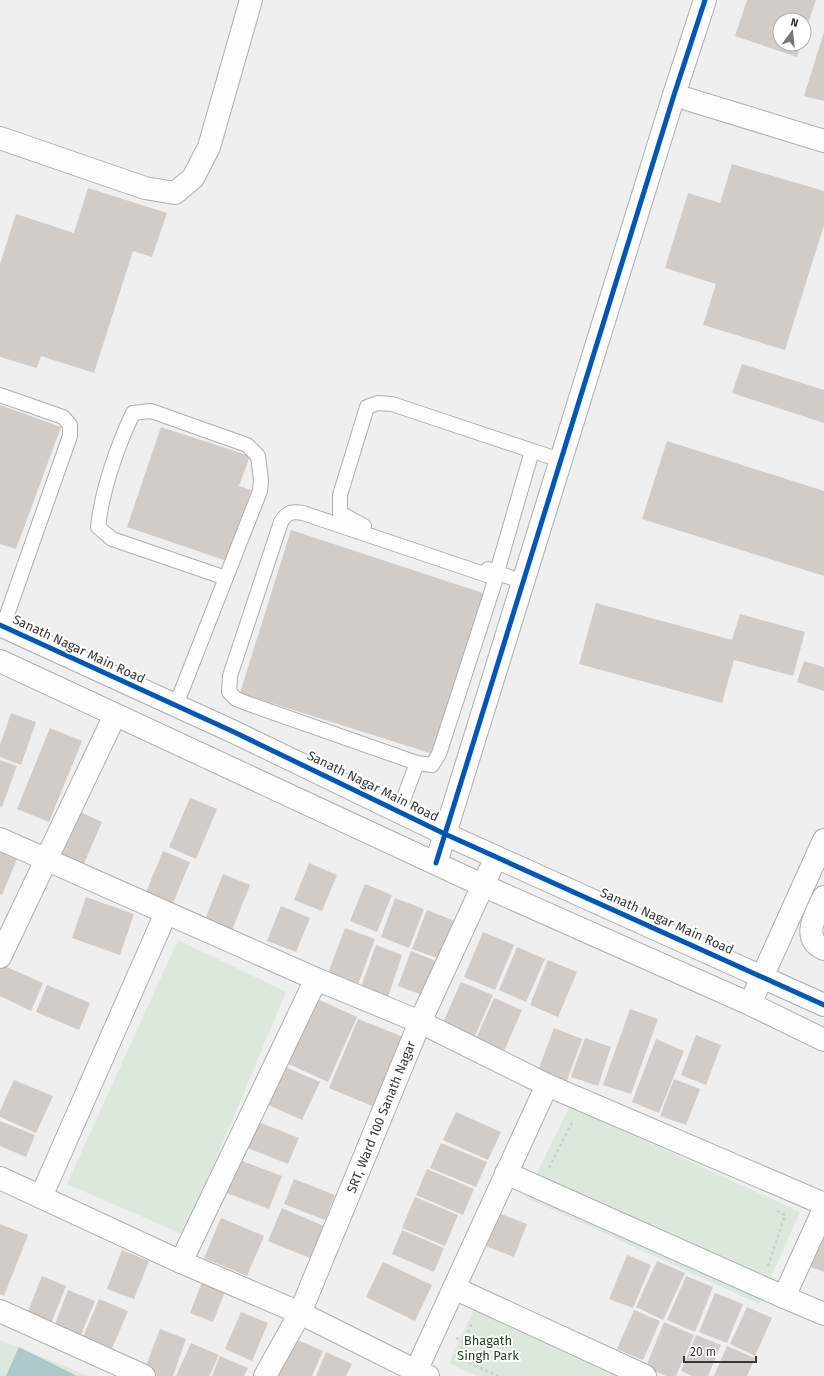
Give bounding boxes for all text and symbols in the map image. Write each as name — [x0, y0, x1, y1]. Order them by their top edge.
north arrow — [772, 12, 812, 52]
text: N — [789, 16, 800, 30]
street label: Sanath Nagar Main Road — [10, 612, 148, 686]
street label: Sanath Nagar Main Road — [305, 748, 441, 824]
street label: Sanath Nagar Main Road — [598, 885, 736, 957]
street label: SRT, Ward 100 Sanath Nagar — [344, 1039, 418, 1195]
park label: Bhagath Singh Park — [457, 1333, 519, 1363]
scale bar — [684, 1338, 756, 1364]
text: 20 m — [690, 1345, 716, 1359]

